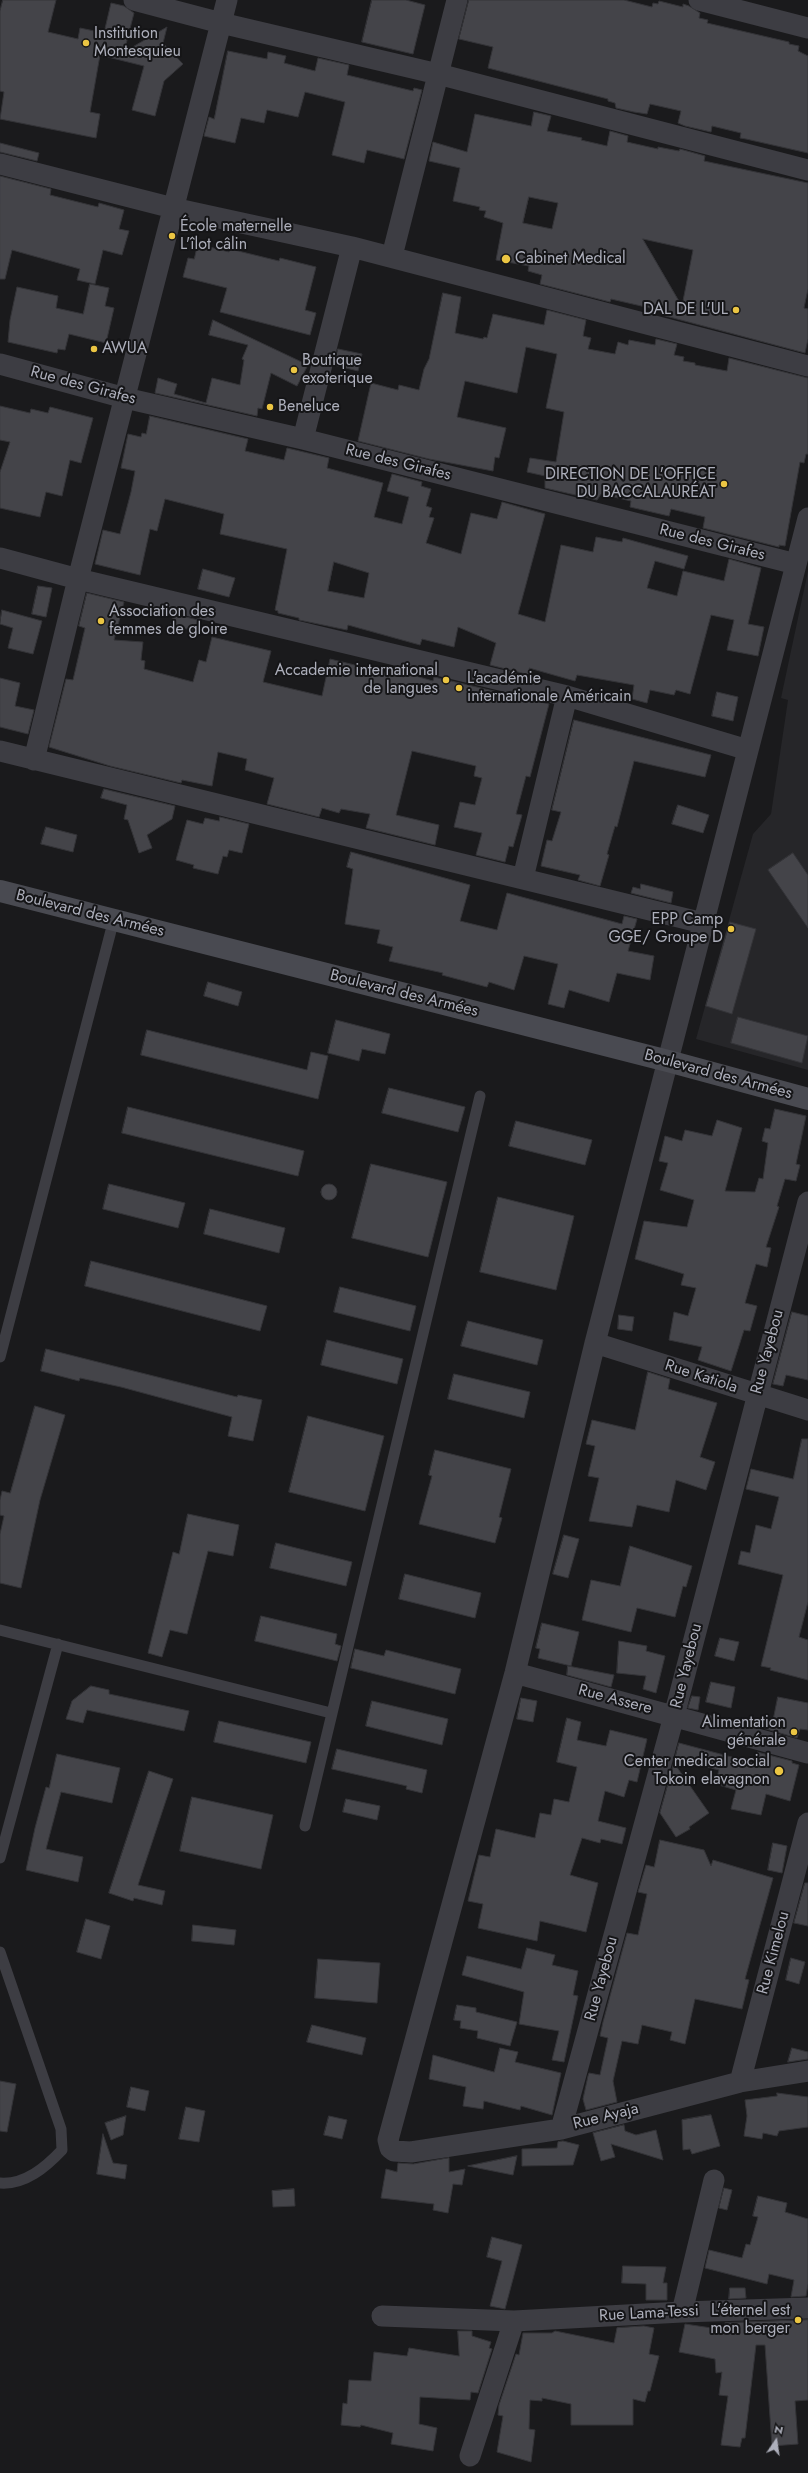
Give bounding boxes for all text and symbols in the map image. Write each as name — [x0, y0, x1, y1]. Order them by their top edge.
place label: Institution Montesquieu — [94, 24, 181, 62]
marker: Institution Montesquieu — [81, 38, 91, 48]
place label: École maternelle L'îlot câlin — [180, 217, 292, 255]
marker: École maternelle L'îlot câlin — [167, 231, 177, 241]
place label: Cabinet Medical — [515, 249, 626, 269]
marker: Cabinet Medical — [500, 253, 512, 265]
place label: DAL DE L'UL — [643, 300, 728, 320]
marker: DAL DE L'UL — [731, 305, 741, 315]
place label: AWUA — [102, 339, 147, 359]
marker: AWUA — [89, 344, 99, 354]
place label: Boutique exoterique — [302, 351, 373, 389]
street label: Rue des Girafes — [28, 363, 138, 409]
marker: Boutique exoterique — [289, 365, 299, 375]
place label: Beneluce — [278, 397, 340, 417]
marker: Beneluce — [265, 402, 275, 412]
street label: Rue des Girafes — [343, 441, 453, 485]
place label: DIRECTION DE L'OFFICE DU BACCALAURÉAT — [545, 465, 716, 503]
marker: DIRECTION DE L'OFFICE DU BACCALAURÉAT — [719, 479, 729, 489]
street label: Rue des Girafes — [657, 521, 767, 565]
place label: Association des femmes de gloire — [109, 602, 228, 640]
marker: Association des femmes de gloire — [96, 616, 106, 626]
place label: Accademie international de langues — [275, 661, 438, 699]
place label: L'académie internationale Américain — [467, 669, 632, 707]
marker: Accademie international de langues — [441, 675, 451, 685]
marker: L'académie internationale Américain — [454, 683, 464, 693]
street label: Boulevard des Armées — [14, 886, 166, 942]
place label: EPP Camp GGE/ Groupe D — [609, 910, 723, 948]
marker: EPP Camp GGE/ Groupe D — [726, 924, 736, 934]
street label: Boulevard des Armées — [328, 966, 480, 1022]
street label: Boulevard des Armées — [642, 1046, 794, 1104]
street label: Rue Yayebou — [748, 1308, 788, 1396]
street label: Rue Katiola — [662, 1356, 740, 1398]
street label: Rue Yayebou — [667, 1622, 707, 1710]
street label: Rue Assere — [576, 1681, 654, 1719]
place label: Alimentation générale — [702, 1713, 786, 1751]
marker: Alimentation générale — [789, 1727, 799, 1737]
place label: Center medical social Tokoin elavagnon — [624, 1752, 770, 1790]
marker: Center medical social Tokoin elavagnon — [773, 1765, 785, 1777]
street label: Rue Kimelou — [754, 1909, 794, 1997]
street label: Rue Yayebou — [582, 1935, 622, 2023]
street label: Rue Ayaja — [571, 2100, 641, 2134]
place label: L'éternel est mon berger — [710, 2301, 790, 2339]
street label: Rue Lama-Tessi — [599, 2302, 699, 2326]
marker: L'éternel est mon berger — [793, 2315, 803, 2325]
north arrow — [756, 2421, 796, 2461]
text: N — [773, 2421, 785, 2438]

